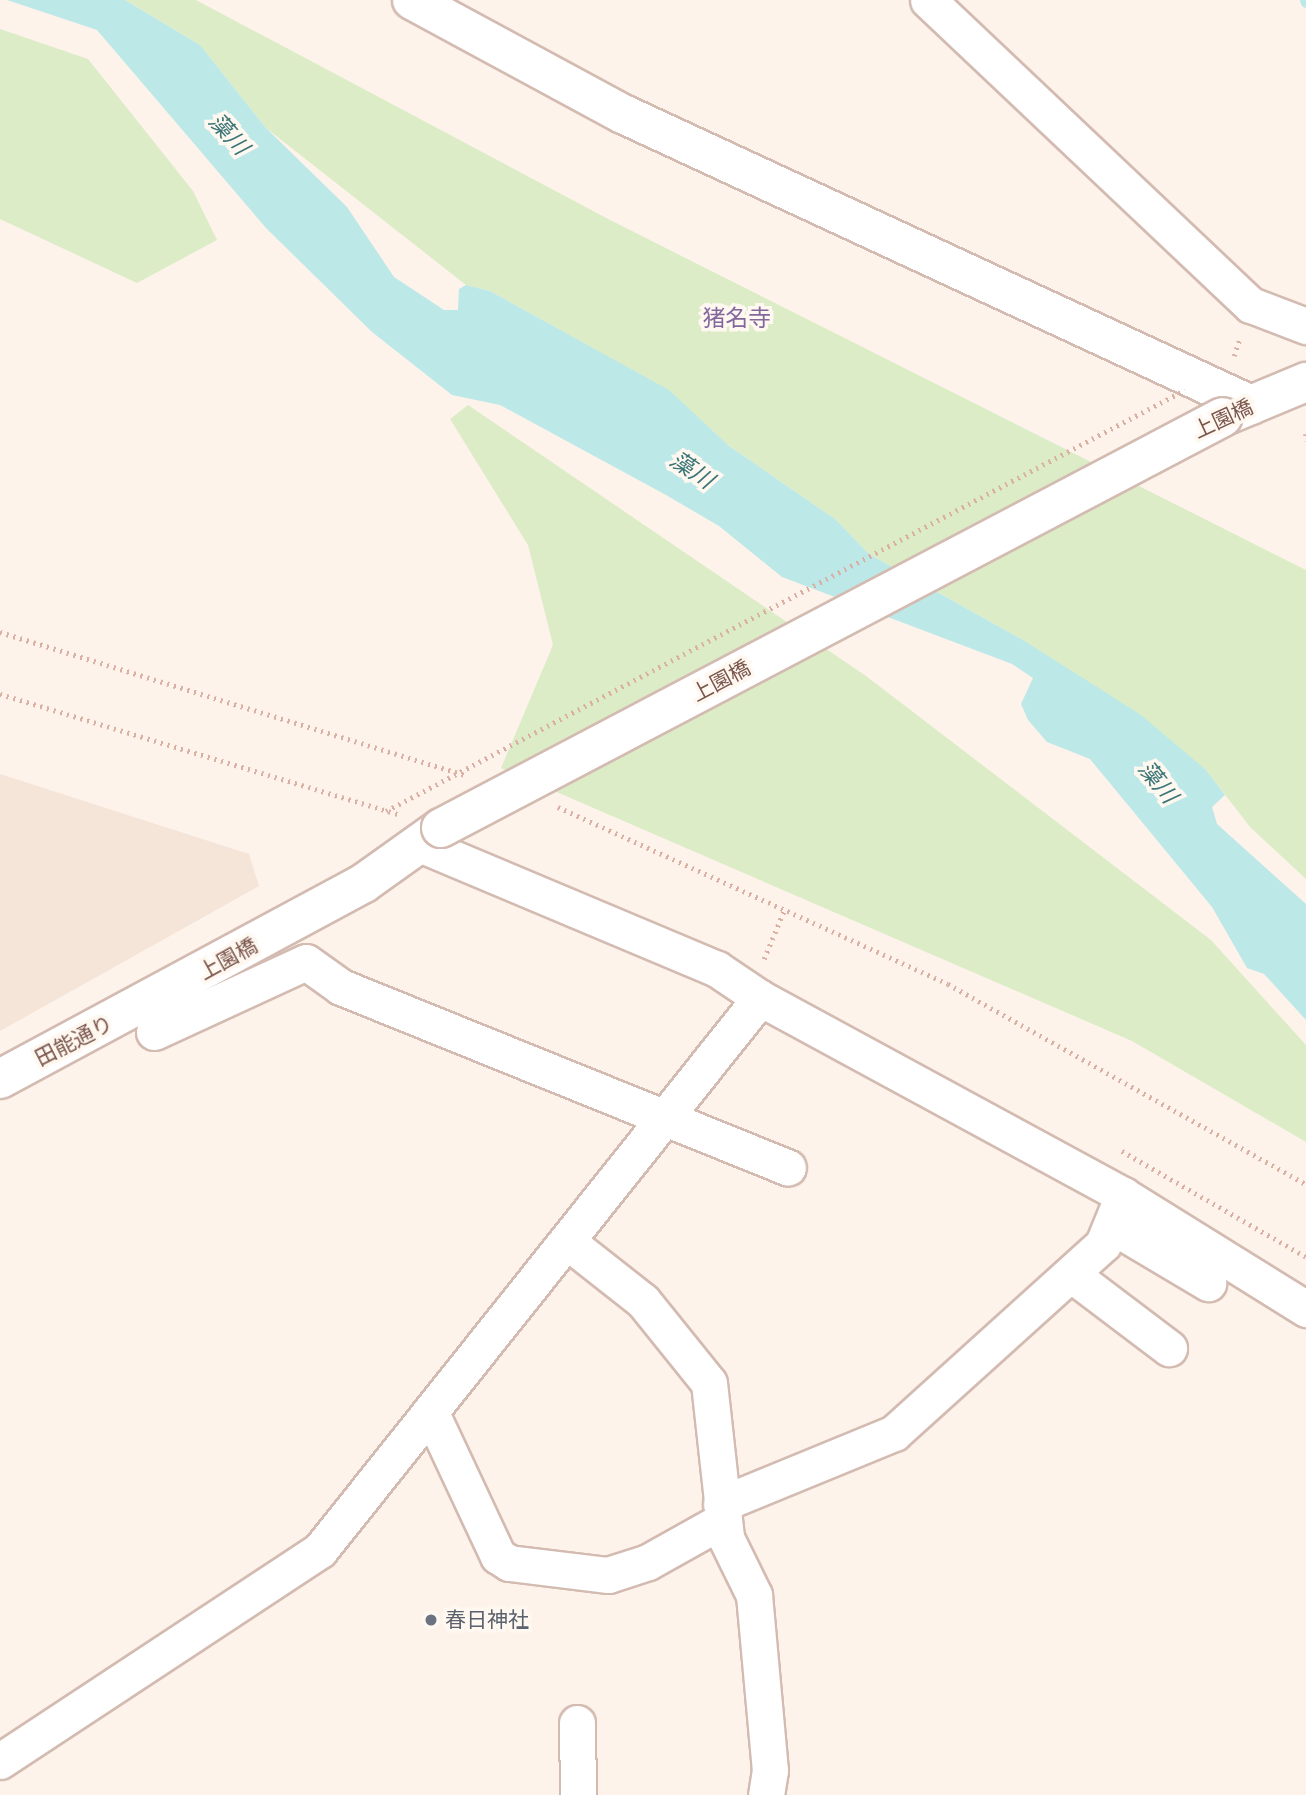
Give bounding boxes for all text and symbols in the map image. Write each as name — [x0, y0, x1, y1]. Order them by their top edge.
water label: 藻川 — [203, 108, 255, 160]
district label: 猪名寺 — [703, 304, 771, 332]
street label: 上園橋 — [1189, 394, 1257, 444]
water label: 藻川 — [665, 446, 719, 494]
street label: 上園橋 — [687, 655, 755, 707]
water label: 藻川 — [1133, 755, 1183, 809]
street label: 上園橋 — [194, 933, 262, 985]
street label: 田能通り — [31, 1011, 117, 1071]
place label: 春日神社 — [445, 1607, 529, 1633]
marker: 春日神社 — [423, 1612, 439, 1628]

